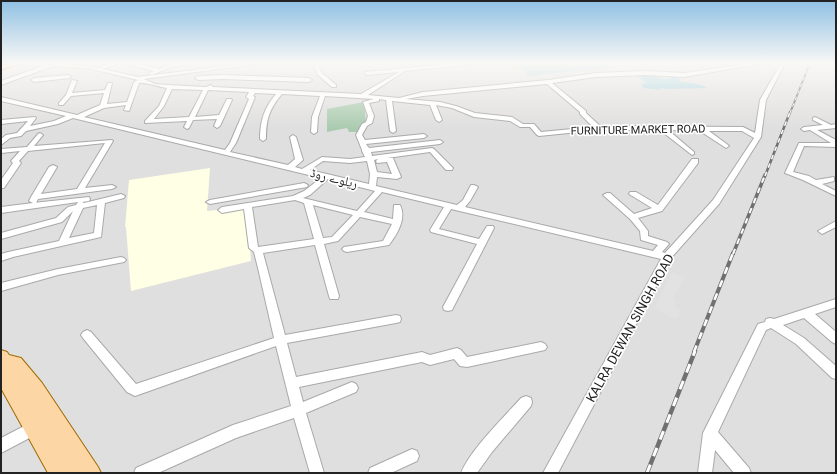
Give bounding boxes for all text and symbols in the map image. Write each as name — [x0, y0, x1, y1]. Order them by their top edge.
street label: FURNITURE MARKET ROAD — [571, 122, 705, 138]
street label: ریلوے روڈ — [308, 165, 359, 192]
street label: KALRA DEWAN SINGH ROAD — [583, 251, 677, 405]

